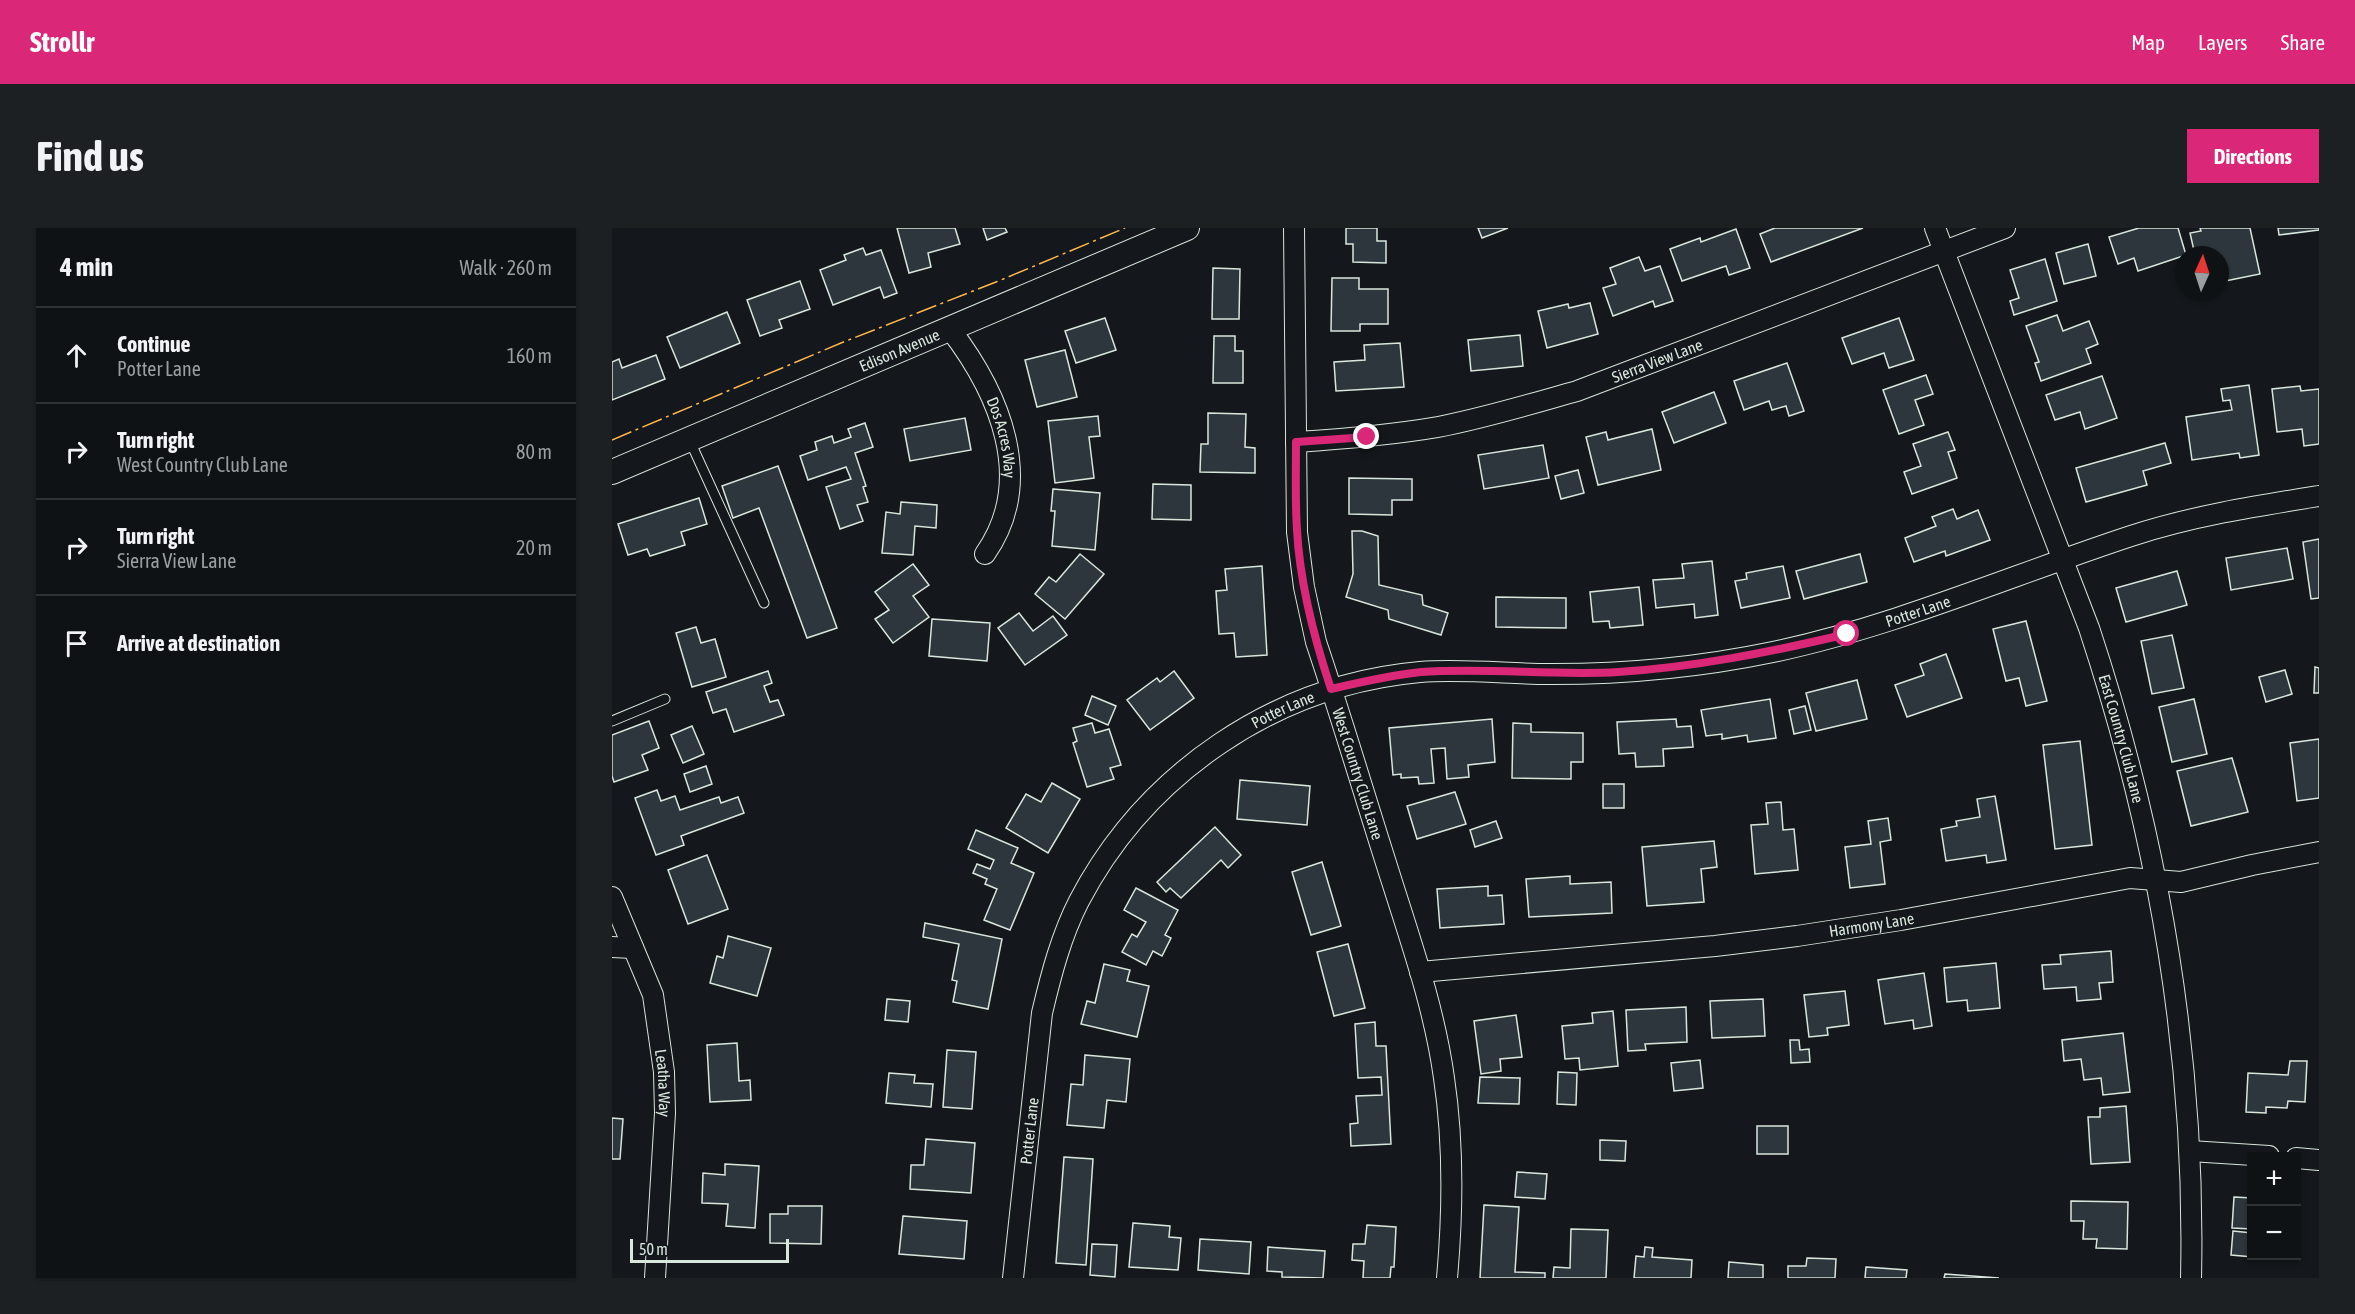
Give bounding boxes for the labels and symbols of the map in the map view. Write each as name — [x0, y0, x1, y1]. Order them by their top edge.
north arrow — [2175, 246, 2229, 300]
street label: Edison Avenue — [856, 325, 942, 375]
street label: Sierra View Lane — [1609, 335, 1705, 386]
street label: Dos Acres Way — [983, 394, 1019, 479]
route end — [1353, 423, 1379, 449]
street label: Potter Lane — [1883, 592, 1952, 630]
route start — [1833, 620, 1859, 646]
street label: East Country Club Lane — [2095, 672, 2148, 805]
street label: Potter Lane — [1248, 687, 1317, 732]
street label: West Country Club Lane — [1329, 706, 1387, 842]
street label: Harmony Lane — [1828, 909, 1915, 940]
street label: Leatha Way — [652, 1048, 674, 1118]
street label: Potter Lane — [1016, 1097, 1042, 1165]
scale bar — [630, 1236, 789, 1264]

